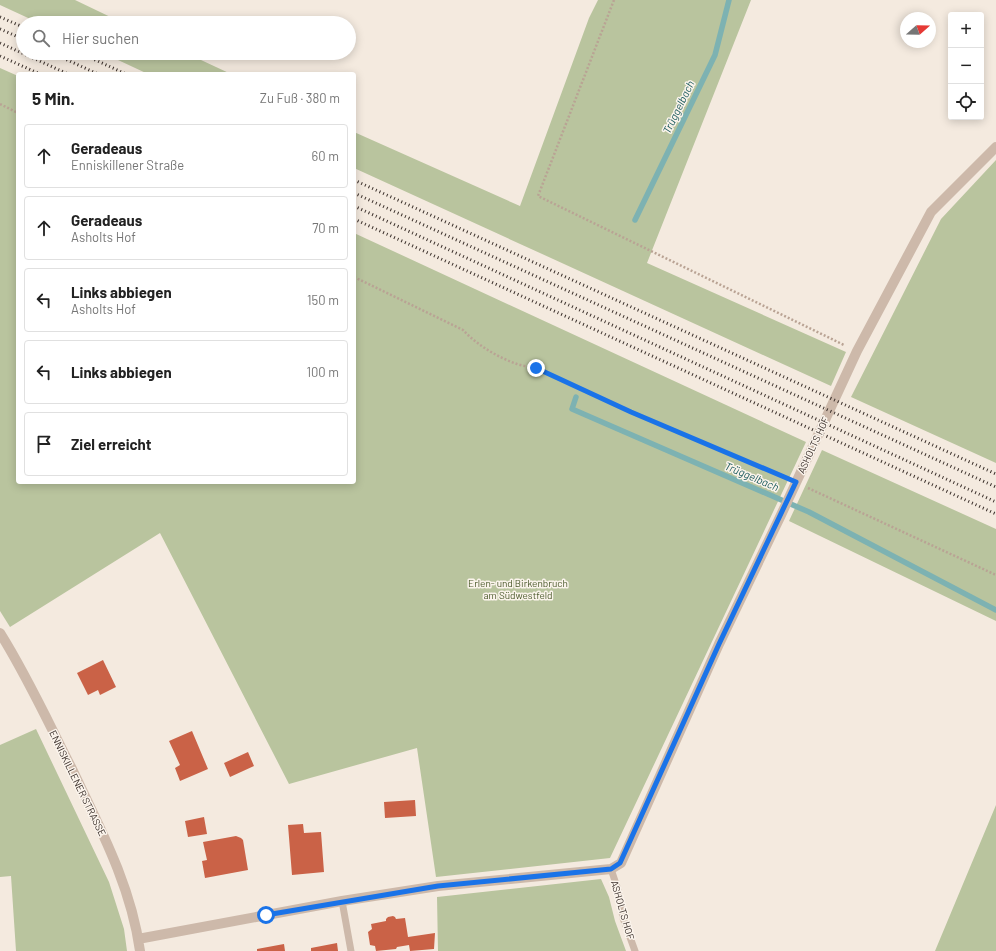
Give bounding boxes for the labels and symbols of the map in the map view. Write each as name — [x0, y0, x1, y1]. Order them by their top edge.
north arrow — [900, 12, 936, 48]
water label: Trüggelbach — [660, 78, 697, 136]
route end — [527, 359, 545, 377]
street label: ASHOLTS HOF — [795, 415, 831, 475]
water label: Trüggelbach — [723, 459, 781, 493]
park label: Erlen- und Birkenbruch am Südwestfeld — [468, 577, 568, 601]
street label: ENNISKILLENER STRASSE — [47, 728, 109, 838]
street label: ASHOLTS HOF — [609, 879, 637, 941]
route start — [257, 906, 275, 924]

